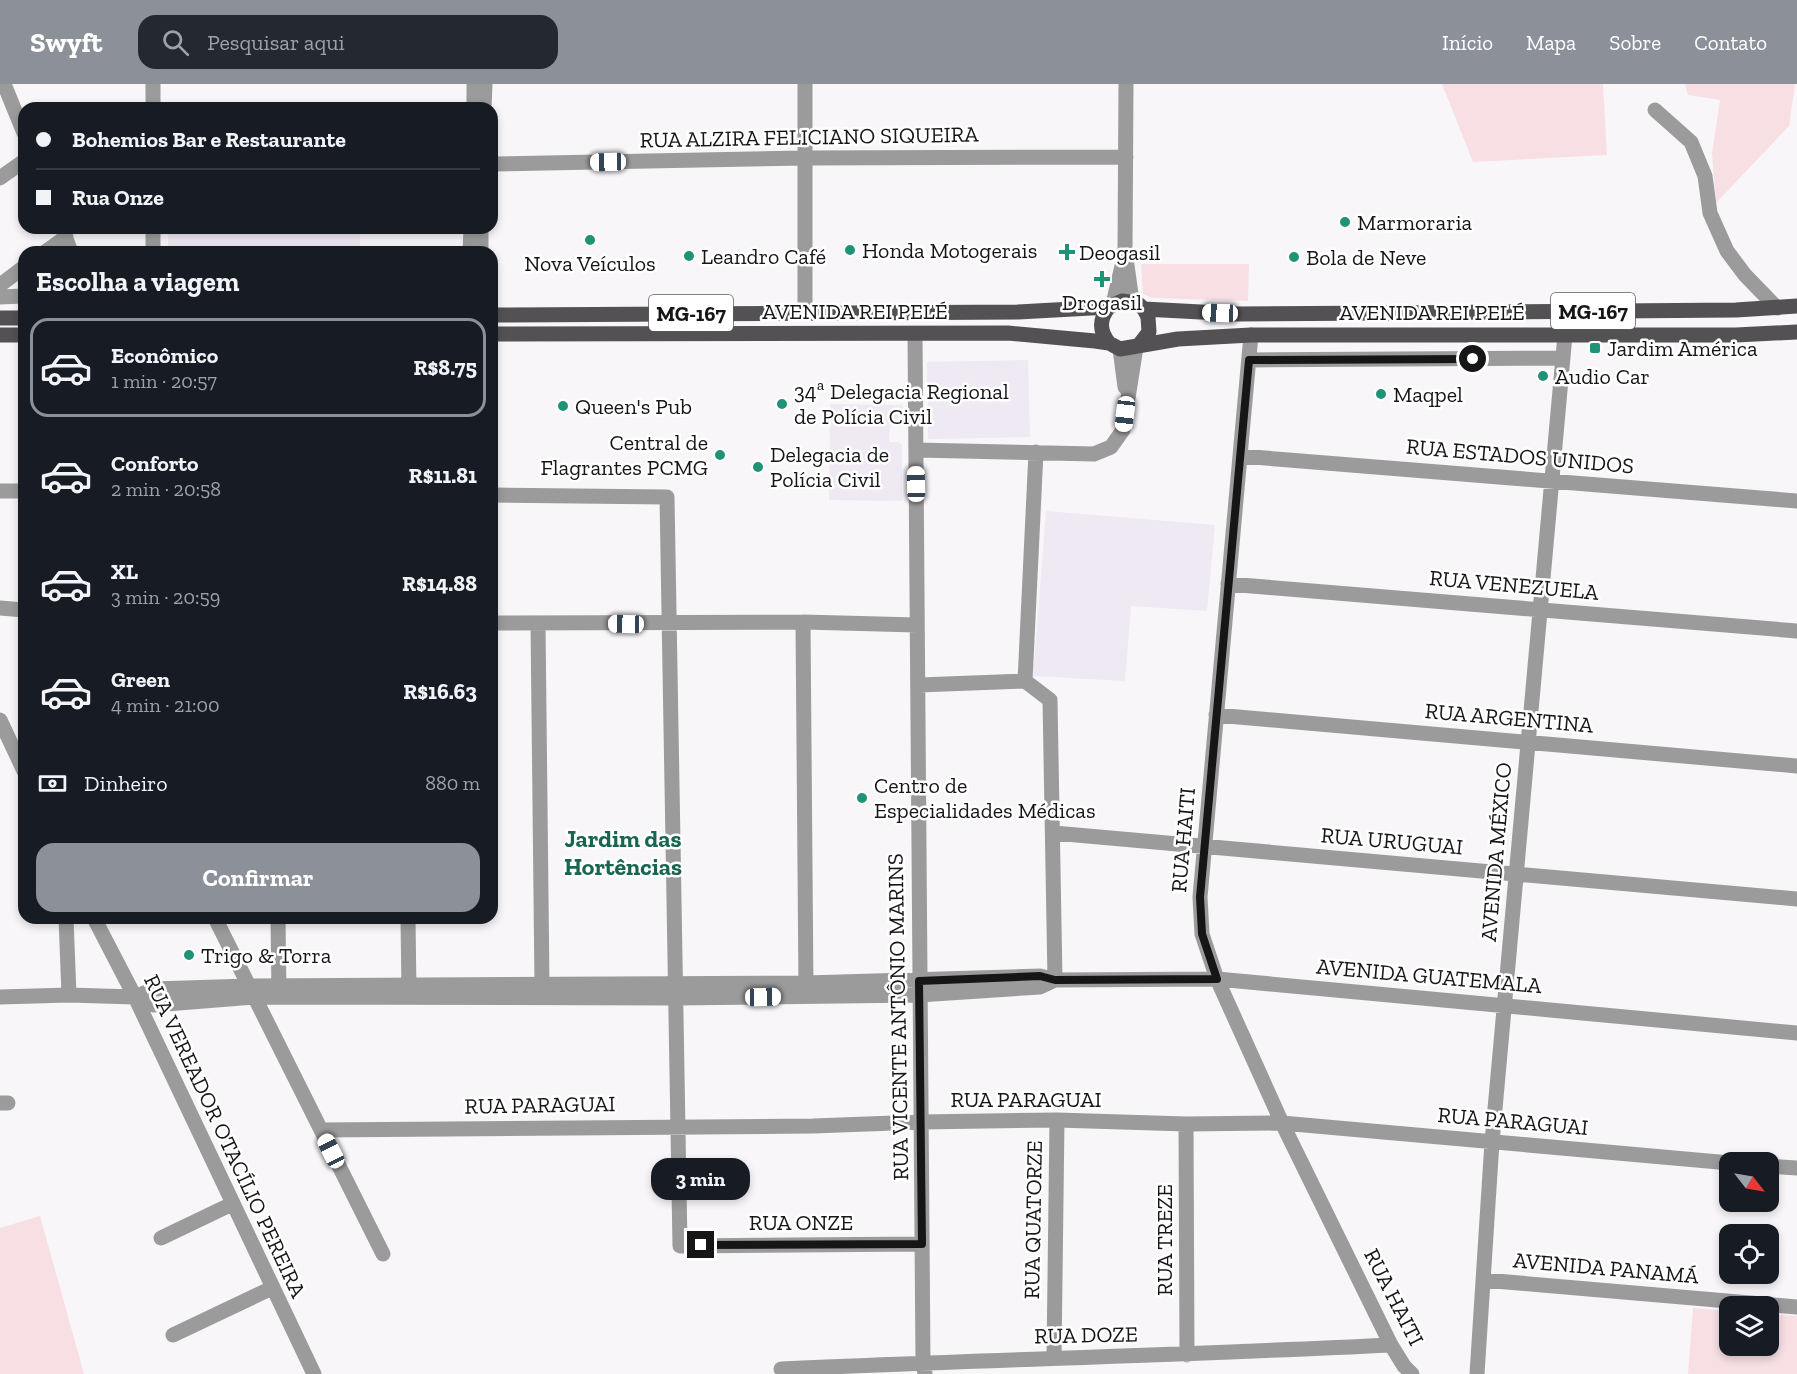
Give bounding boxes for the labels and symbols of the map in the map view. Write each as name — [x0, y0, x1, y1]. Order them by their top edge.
street label: RUA ALZIRA FELICIANO SIQUEIRA — [639, 121, 979, 153]
car — [590, 153, 626, 171]
place label: Marmoraria — [1357, 209, 1473, 236]
marker: Marmoraria — [1338, 215, 1352, 229]
marker: Nova Veículos — [583, 233, 597, 247]
place label: Honda Motogerais — [862, 237, 1037, 264]
place label: Deogasil — [1079, 239, 1161, 266]
place label: Leandro Café — [701, 243, 826, 270]
marker: Honda Motogerais — [843, 243, 857, 257]
place label: Bola de Neve — [1306, 244, 1426, 271]
marker: Deogasil — [1060, 245, 1074, 259]
marker: Leandro Café — [682, 249, 696, 263]
place label: Nova Veículos — [524, 250, 656, 277]
marker: Bola de Neve — [1287, 250, 1301, 264]
marker: Drogasil — [1095, 272, 1109, 286]
place label: Drogasil — [1062, 289, 1142, 316]
road number: MG-167 — [1551, 293, 1635, 329]
road number: MG-167 — [649, 295, 733, 331]
street label: AVENIDA REI PELÉ — [762, 298, 948, 325]
street label: AVENIDA REI PELÉ — [1339, 299, 1525, 326]
car — [1202, 303, 1238, 323]
place label: Jardim América — [1607, 335, 1758, 362]
marker: Jardim América — [1588, 341, 1602, 355]
route start — [1459, 345, 1486, 372]
place label: Audio Car — [1555, 363, 1650, 390]
marker: Audio Car — [1536, 369, 1550, 383]
place label: 34ª Delegacia Regional de Polícia Civil — [794, 378, 1009, 430]
place label: Maqpel — [1393, 381, 1463, 408]
marker: Maqpel — [1374, 387, 1388, 401]
place label: Queen's Pub — [575, 393, 692, 420]
car — [1114, 395, 1136, 433]
marker: 34ª Delegacia Regional de Polícia Civil — [775, 397, 789, 411]
marker: Queen's Pub — [556, 399, 570, 413]
place label: Central de Flagrantes PCMG — [540, 429, 708, 481]
street label: RUA ESTADOS UNIDOS — [1405, 433, 1635, 479]
place label: Delegacia de Polícia Civil — [770, 441, 889, 493]
marker: Central de Flagrantes PCMG — [713, 448, 727, 462]
marker: Delegacia de Polícia Civil — [751, 460, 765, 474]
car — [907, 466, 925, 502]
street label: RUA VENEZUELA — [1428, 564, 1601, 606]
car — [608, 615, 644, 633]
street label: RUA ARGENTINA — [1424, 697, 1595, 739]
street label: AVENIDA MÉXICO — [1475, 761, 1517, 943]
place label: Centro de Especialidades Médicas — [874, 772, 1096, 824]
street label: RUA HAITI — [1165, 786, 1201, 894]
marker: Centro de Especialidades Médicas — [855, 791, 869, 805]
street label: RUA URUGUAI — [1320, 821, 1464, 861]
district label: Jardim das Hortências — [564, 824, 682, 881]
street label: RUA VICENTE ANTÔNIO MARINS — [882, 853, 914, 1181]
place label: Trigo & Torra — [201, 942, 332, 969]
marker: Trigo & Torra — [182, 948, 196, 962]
street label: AVENIDA GUATEMALA — [1315, 953, 1544, 999]
street label: RUA VEREADOR OTACÍLIO PEREIRA — [138, 970, 312, 1303]
car — [745, 988, 781, 1006]
street label: RUA PARAGUAI — [950, 1086, 1102, 1113]
street label: RUA PARAGUAI — [464, 1090, 616, 1120]
street label: RUA PARAGUAI — [1437, 1101, 1589, 1141]
car — [315, 1131, 347, 1171]
street label: RUA QUATORZE — [1018, 1140, 1048, 1300]
north arrow — [1719, 1152, 1779, 1212]
callout: 3 min — [652, 1158, 750, 1200]
street label: RUA TREZE — [1151, 1184, 1178, 1296]
street label: RUA ONZE — [749, 1209, 853, 1236]
route end — [687, 1231, 714, 1258]
street label: RUA HAITI — [1358, 1244, 1430, 1350]
street label: AVENIDA PANAMÁ — [1512, 1246, 1701, 1290]
street label: RUA DOZE — [1034, 1321, 1138, 1349]

